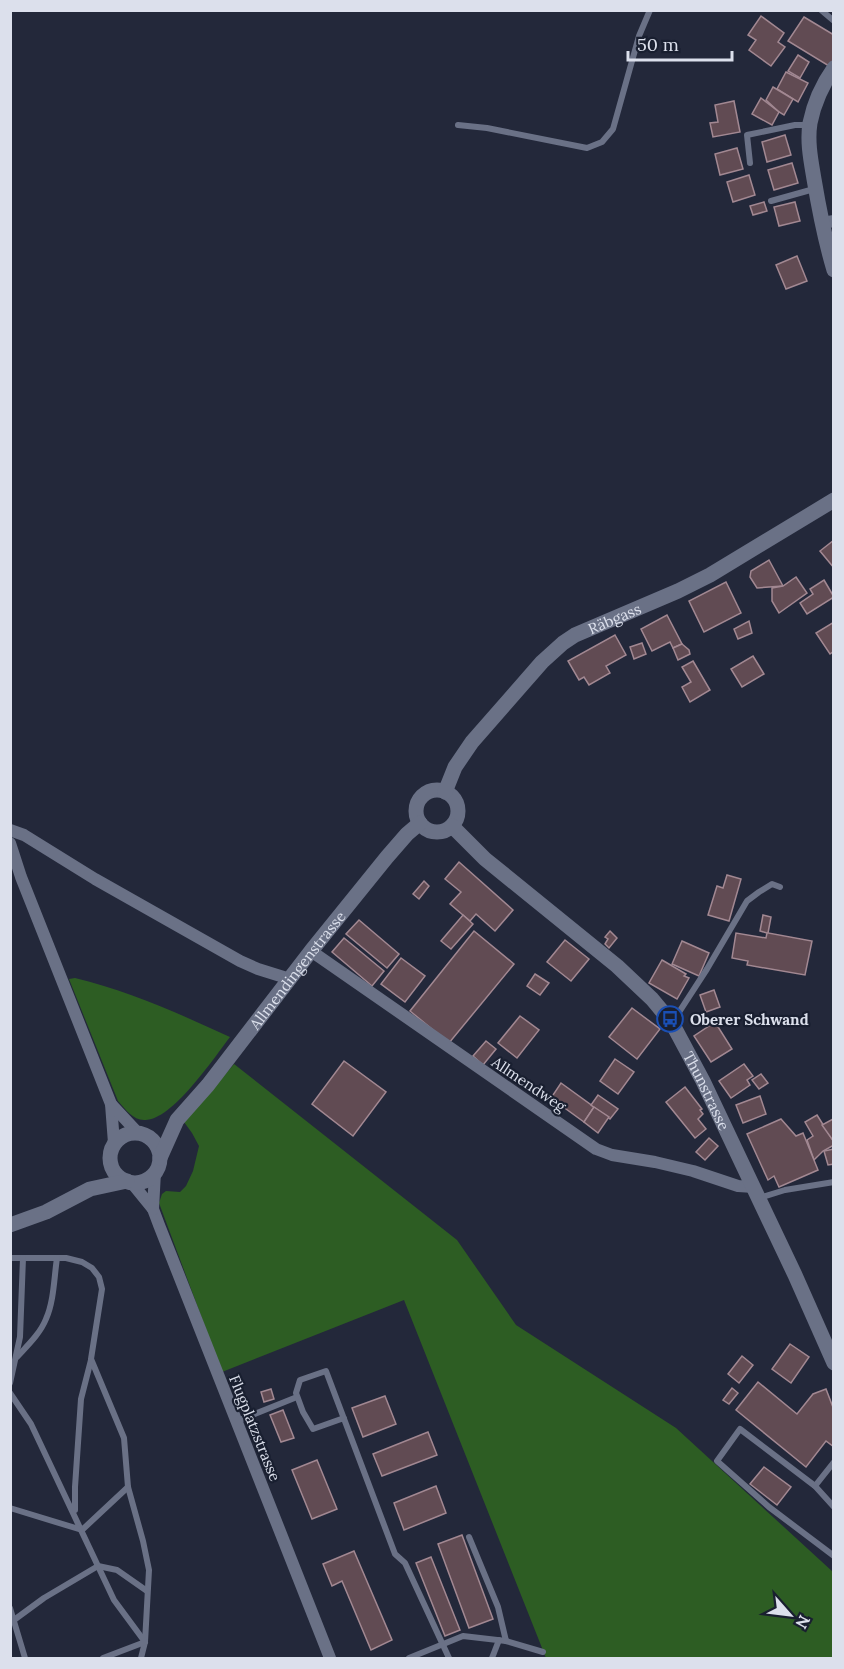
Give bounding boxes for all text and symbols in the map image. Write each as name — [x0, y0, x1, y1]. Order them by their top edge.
scale bar — [628, 24, 732, 62]
text: 50 m — [637, 33, 679, 56]
street label: Räbgass — [585, 598, 644, 638]
street label: Allmendingenstrasse — [244, 907, 349, 1034]
bus stop icon: Oberer Schwand — [655, 1004, 685, 1034]
place label: Oberer Schwand — [690, 1010, 809, 1029]
street label: Thunstrasse — [679, 1048, 734, 1133]
street label: Allmendweg — [487, 1052, 570, 1116]
street label: Flugplatzstrasse — [225, 1372, 285, 1484]
north arrow — [760, 1585, 820, 1645]
text: N — [792, 1612, 815, 1632]

